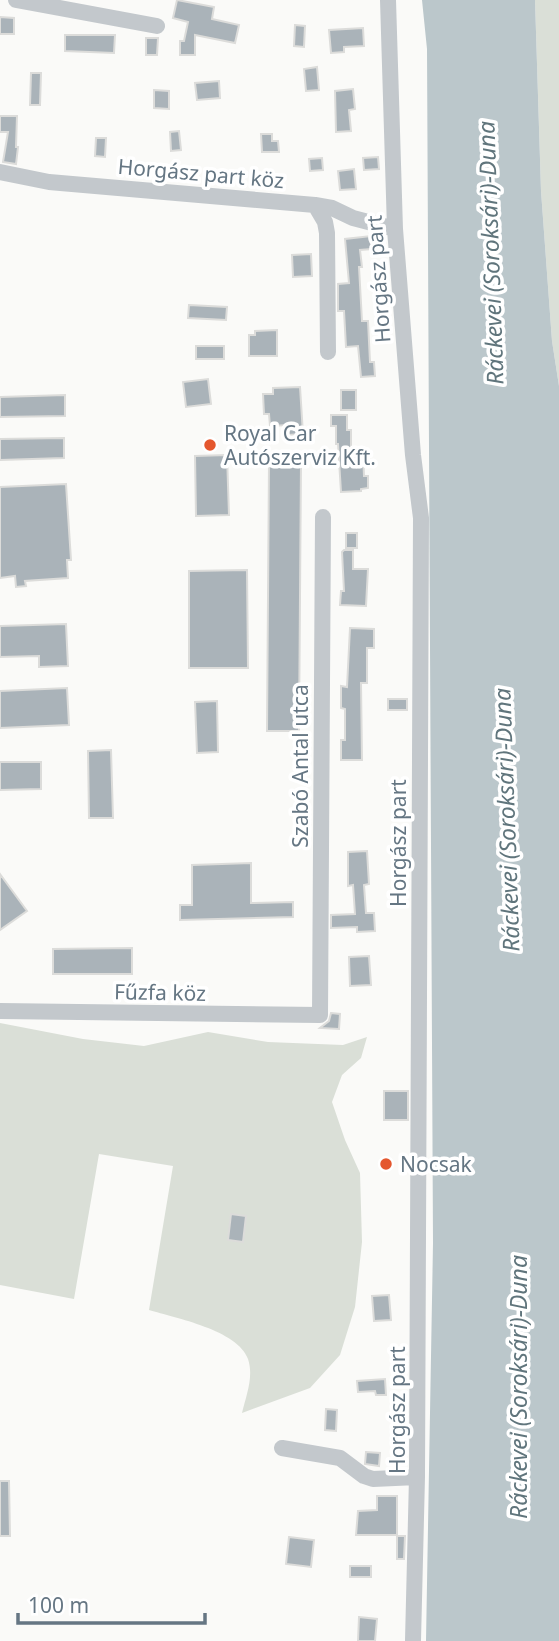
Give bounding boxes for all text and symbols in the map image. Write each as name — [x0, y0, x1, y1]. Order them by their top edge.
water label: Ráckevei (Soroksári)-Duna — [469, 121, 511, 385]
street label: Horgász part köz — [117, 152, 285, 194]
street label: Horgász part — [360, 214, 396, 344]
place label: Royal Car Autószerviz Kft. — [224, 419, 376, 471]
marker: Royal Car Autószerviz Kft. — [202, 437, 218, 453]
street label: Szabó Antal utca — [286, 684, 314, 848]
water label: Ráckevei (Soroksári)-Duna — [485, 688, 527, 952]
street label: Horgász part — [384, 779, 412, 907]
street label: Fűzfa köz — [114, 977, 206, 1007]
place label: Nocsak — [400, 1150, 473, 1178]
marker: Nocsak — [378, 1156, 394, 1172]
water label: Ráckevei (Soroksári)-Duna — [502, 1255, 534, 1519]
street label: Horgász part — [383, 1346, 411, 1474]
scale bar — [18, 1582, 205, 1626]
text: 100 m — [28, 1591, 89, 1619]

